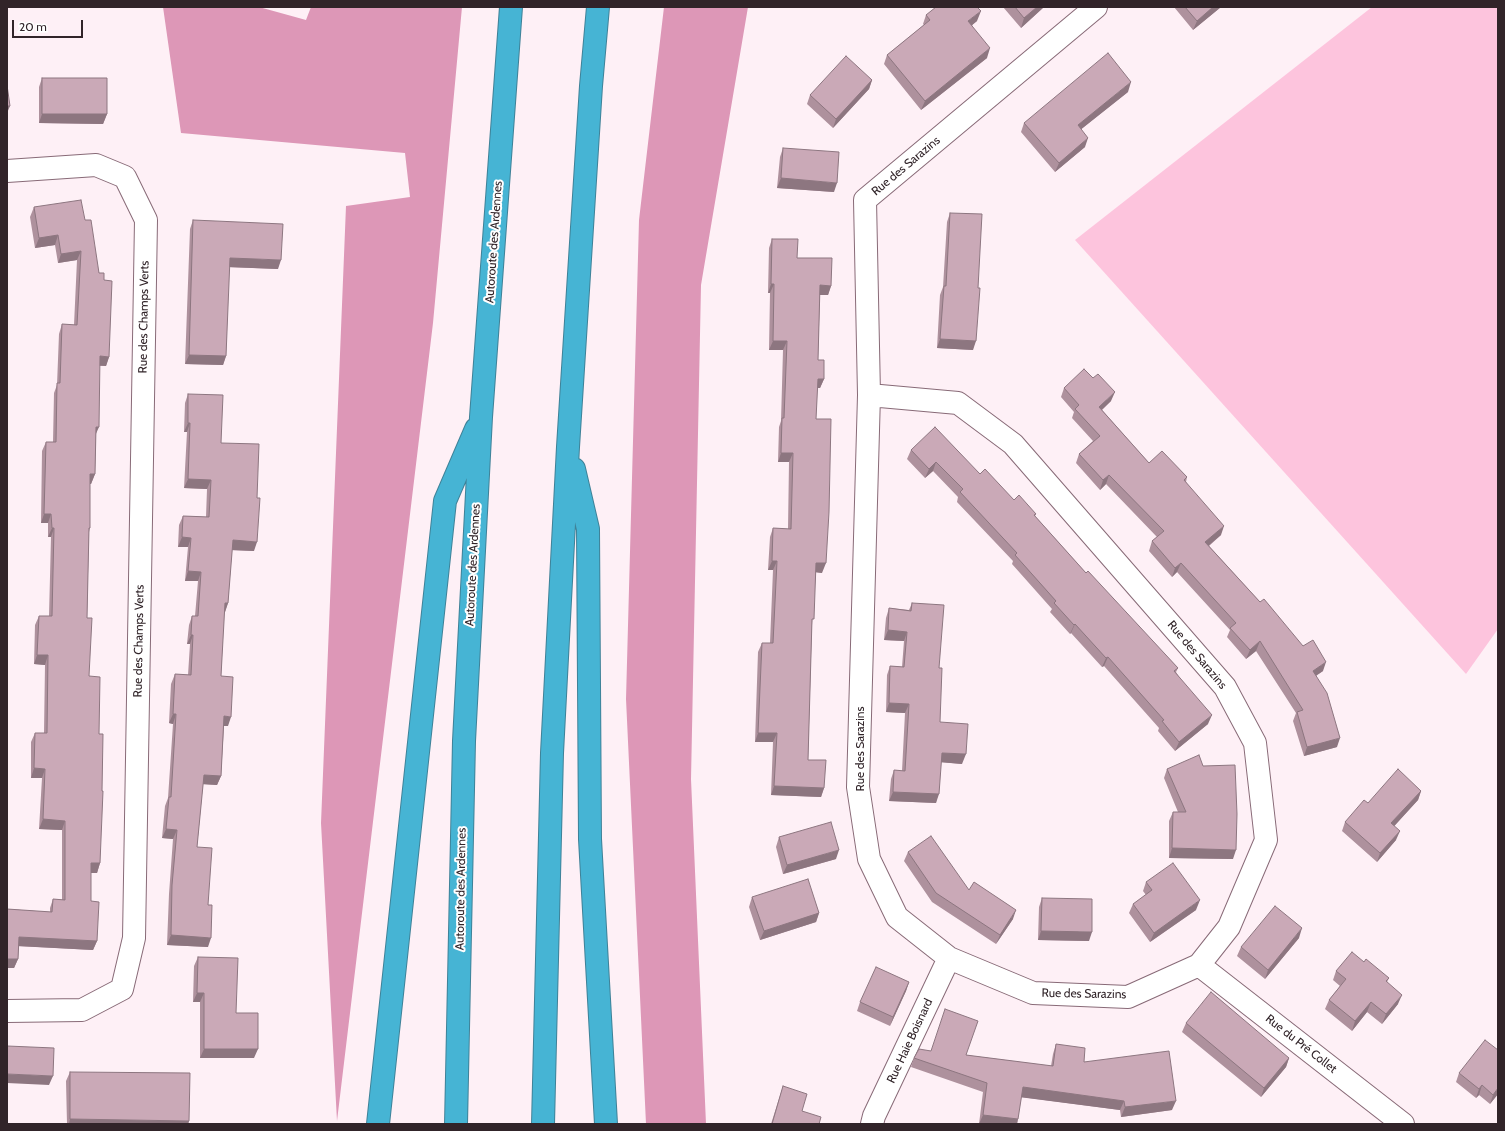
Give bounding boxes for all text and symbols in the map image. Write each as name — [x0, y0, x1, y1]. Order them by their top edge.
scale bar — [14, 12, 85, 38]
text: 20 m — [19, 19, 47, 34]
street label: Rue des Sarazins — [869, 133, 943, 199]
street label: Autoroute des Ardennes — [483, 180, 505, 304]
street label: Rue des Champs Verts — [136, 260, 152, 374]
street label: Autoroute des Ardennes — [463, 504, 483, 626]
street label: Rue des Champs Verts — [131, 584, 147, 698]
street label: Rue des Sarazins — [1164, 618, 1230, 692]
street label: Rue des Sarazins — [853, 707, 867, 791]
street label: Autoroute des Ardennes — [453, 828, 469, 950]
street label: Rue des Sarazins — [1041, 986, 1127, 1002]
street label: Rue Haie Boisnard — [884, 996, 936, 1086]
street label: Rue du Pré Collet — [1262, 1012, 1340, 1076]

